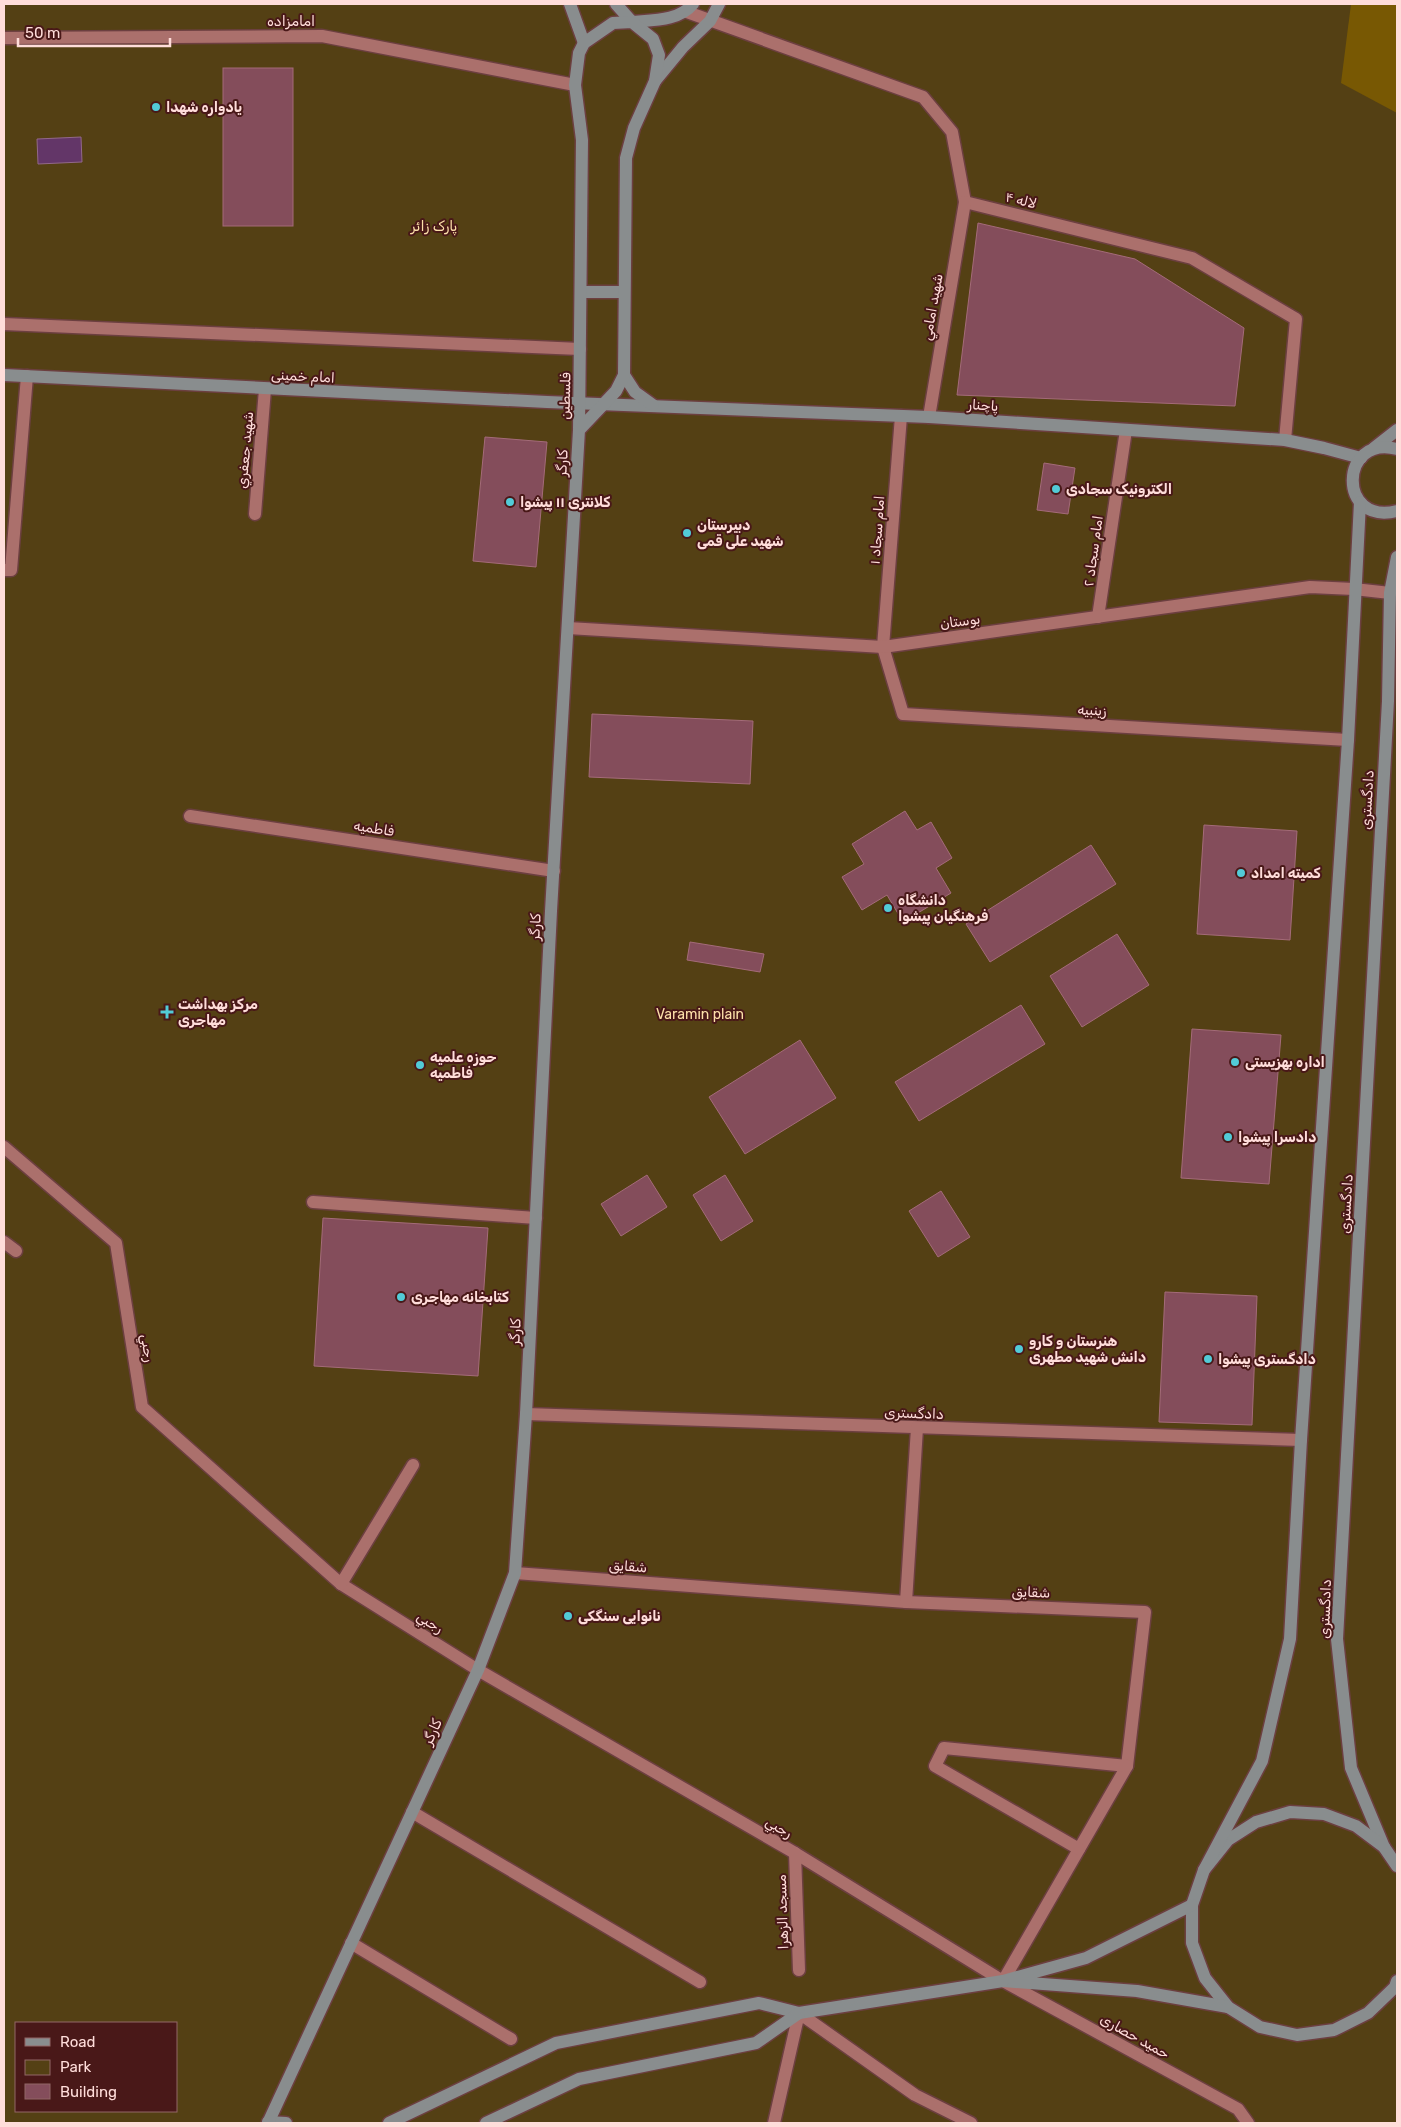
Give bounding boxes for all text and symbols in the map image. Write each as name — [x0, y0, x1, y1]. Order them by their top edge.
street label: امامزاده — [267, 13, 315, 30]
scale bar — [18, 15, 170, 47]
text: 50 m — [25, 24, 60, 42]
place label: یادواره شهدا — [166, 99, 242, 116]
marker: یادواره شهدا — [150, 101, 162, 113]
street label: لاله ۴ — [1004, 188, 1038, 213]
park label: پارک زائر — [410, 218, 457, 236]
street label: شهيد امامي — [918, 272, 949, 342]
street label: امام خمینی — [271, 366, 335, 388]
street label: فلسطین — [557, 372, 574, 420]
street label: پاچنار — [966, 396, 999, 416]
street label: شهيد جعفري — [234, 411, 258, 489]
street label: کارگر — [553, 448, 572, 478]
place label: الکترونیک سجادی — [1066, 481, 1172, 498]
marker: الکترونیک سجادی — [1050, 483, 1062, 495]
place label: کلانتری ۱۱ پیشوا — [520, 494, 610, 512]
street label: امام سجاد ۱ — [867, 495, 889, 565]
marker: کلانتری ۱۱ پیشوا — [504, 496, 516, 508]
street label: امام سجاد ۲ — [1080, 514, 1108, 588]
place label: دبیرستان شهید علی قمی — [697, 517, 784, 550]
marker: دبیرستان شهید علی قمی — [681, 527, 693, 539]
street label: بوستان — [939, 610, 981, 633]
street label: زينبيه — [1077, 701, 1107, 720]
street label: دادگستری — [1357, 770, 1378, 830]
street label: فاطميه — [352, 817, 396, 840]
place label: کمیته امداد — [1251, 865, 1321, 882]
marker: کمیته امداد — [1235, 867, 1247, 879]
place label: دانشگاه فرهنگیان پیشوا — [898, 892, 988, 926]
marker: دانشگاه فرهنگیان پیشوا — [882, 902, 894, 914]
street label: کارگر — [526, 912, 545, 942]
place label: مرکز بهداشت مهاجری — [178, 996, 258, 1029]
marker: مرکز بهداشت مهاجری — [160, 1005, 174, 1019]
park label: Varamin plain — [656, 1006, 744, 1023]
place label: حوزه علمیه فاطمیه — [430, 1049, 497, 1082]
place label: اداره بهزیستی — [1245, 1054, 1325, 1071]
marker: اداره بهزیستی — [1229, 1056, 1241, 1068]
marker: حوزه علمیه فاطمیه — [414, 1059, 426, 1071]
place label: دادسرا پیشوا — [1238, 1129, 1316, 1147]
marker: دادسرا پیشوا — [1222, 1131, 1234, 1143]
street label: دادگستری — [1336, 1174, 1357, 1234]
place label: کتابخانه مهاجری — [411, 1289, 509, 1306]
marker: کتابخانه مهاجری — [395, 1291, 407, 1303]
street label: کارگر — [506, 1317, 525, 1347]
street label: رجبي — [135, 1333, 158, 1364]
place label: هنرستان و کارو دانش شهید مطهری — [1029, 1333, 1146, 1366]
marker: هنرستان و کارو دانش شهید مطهری — [1013, 1343, 1025, 1355]
place label: دادگستری پیشوا — [1218, 1351, 1316, 1369]
marker: دادگستری پیشوا — [1202, 1353, 1214, 1365]
street label: دادگستری — [884, 1404, 944, 1423]
street label: شقايق — [608, 1557, 648, 1576]
street label: دادگستری — [1316, 1579, 1335, 1639]
street label: شقايق — [1011, 1583, 1051, 1602]
street label: رجبي — [412, 1608, 446, 1639]
place label: نانوایی سنگکی — [578, 1608, 661, 1625]
marker: نانوایی سنگکی — [562, 1610, 574, 1622]
street label: کارگر — [419, 1716, 446, 1749]
street label: رجبي — [761, 1813, 795, 1844]
street label: مسجد الزهرا — [773, 1874, 792, 1950]
street label: حمید حصاری — [1097, 2010, 1173, 2063]
legend — [15, 2022, 178, 2112]
text: Road — [60, 2033, 96, 2051]
text: Park — [60, 2058, 91, 2076]
text: Building — [60, 2083, 117, 2101]

